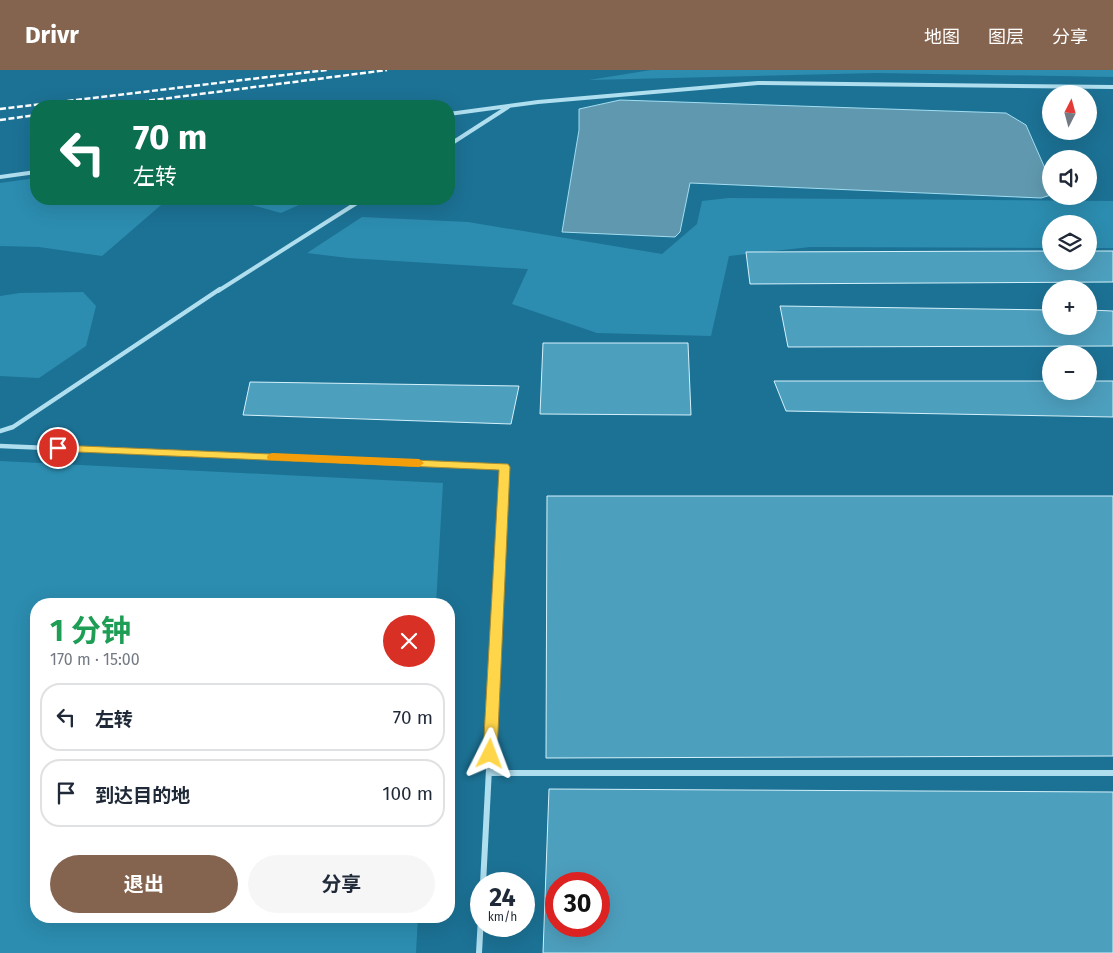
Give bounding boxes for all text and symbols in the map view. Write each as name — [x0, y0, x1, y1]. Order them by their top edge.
text: Drivr — [25, 21, 79, 49]
text: 地图 — [924, 26, 960, 48]
text: 图层 — [988, 26, 1024, 48]
text: 分享 — [1052, 26, 1088, 48]
north arrow — [1042, 85, 1098, 140]
map controls — [1042, 85, 1097, 400]
text: 70 m — [133, 116, 207, 158]
icon: left — [50, 120, 115, 185]
button: sound — [1042, 150, 1097, 205]
text: 左转 — [133, 163, 177, 190]
button: layers — [1042, 215, 1097, 270]
button: + — [1042, 280, 1097, 335]
button: − — [1042, 345, 1097, 400]
pin — [37, 427, 79, 469]
icon: arrive — [44, 434, 72, 462]
text: 1 分钟 — [50, 613, 131, 649]
button: close — [383, 615, 435, 667]
text: 170 m · 15:00 — [50, 650, 140, 669]
icon: left — [52, 703, 80, 731]
text: 70 m — [393, 706, 433, 729]
text: 左转 — [95, 708, 133, 731]
position arrow — [463, 727, 515, 779]
icon: arrive — [52, 779, 80, 807]
text: 100 m — [382, 782, 433, 805]
text: 到达目的地 — [95, 784, 190, 807]
button: 退出 — [50, 855, 238, 913]
button: 分享 — [248, 855, 435, 913]
speed limit sign: 30 — [545, 872, 610, 937]
text: 24 — [489, 883, 516, 913]
text: km/h — [488, 910, 517, 924]

